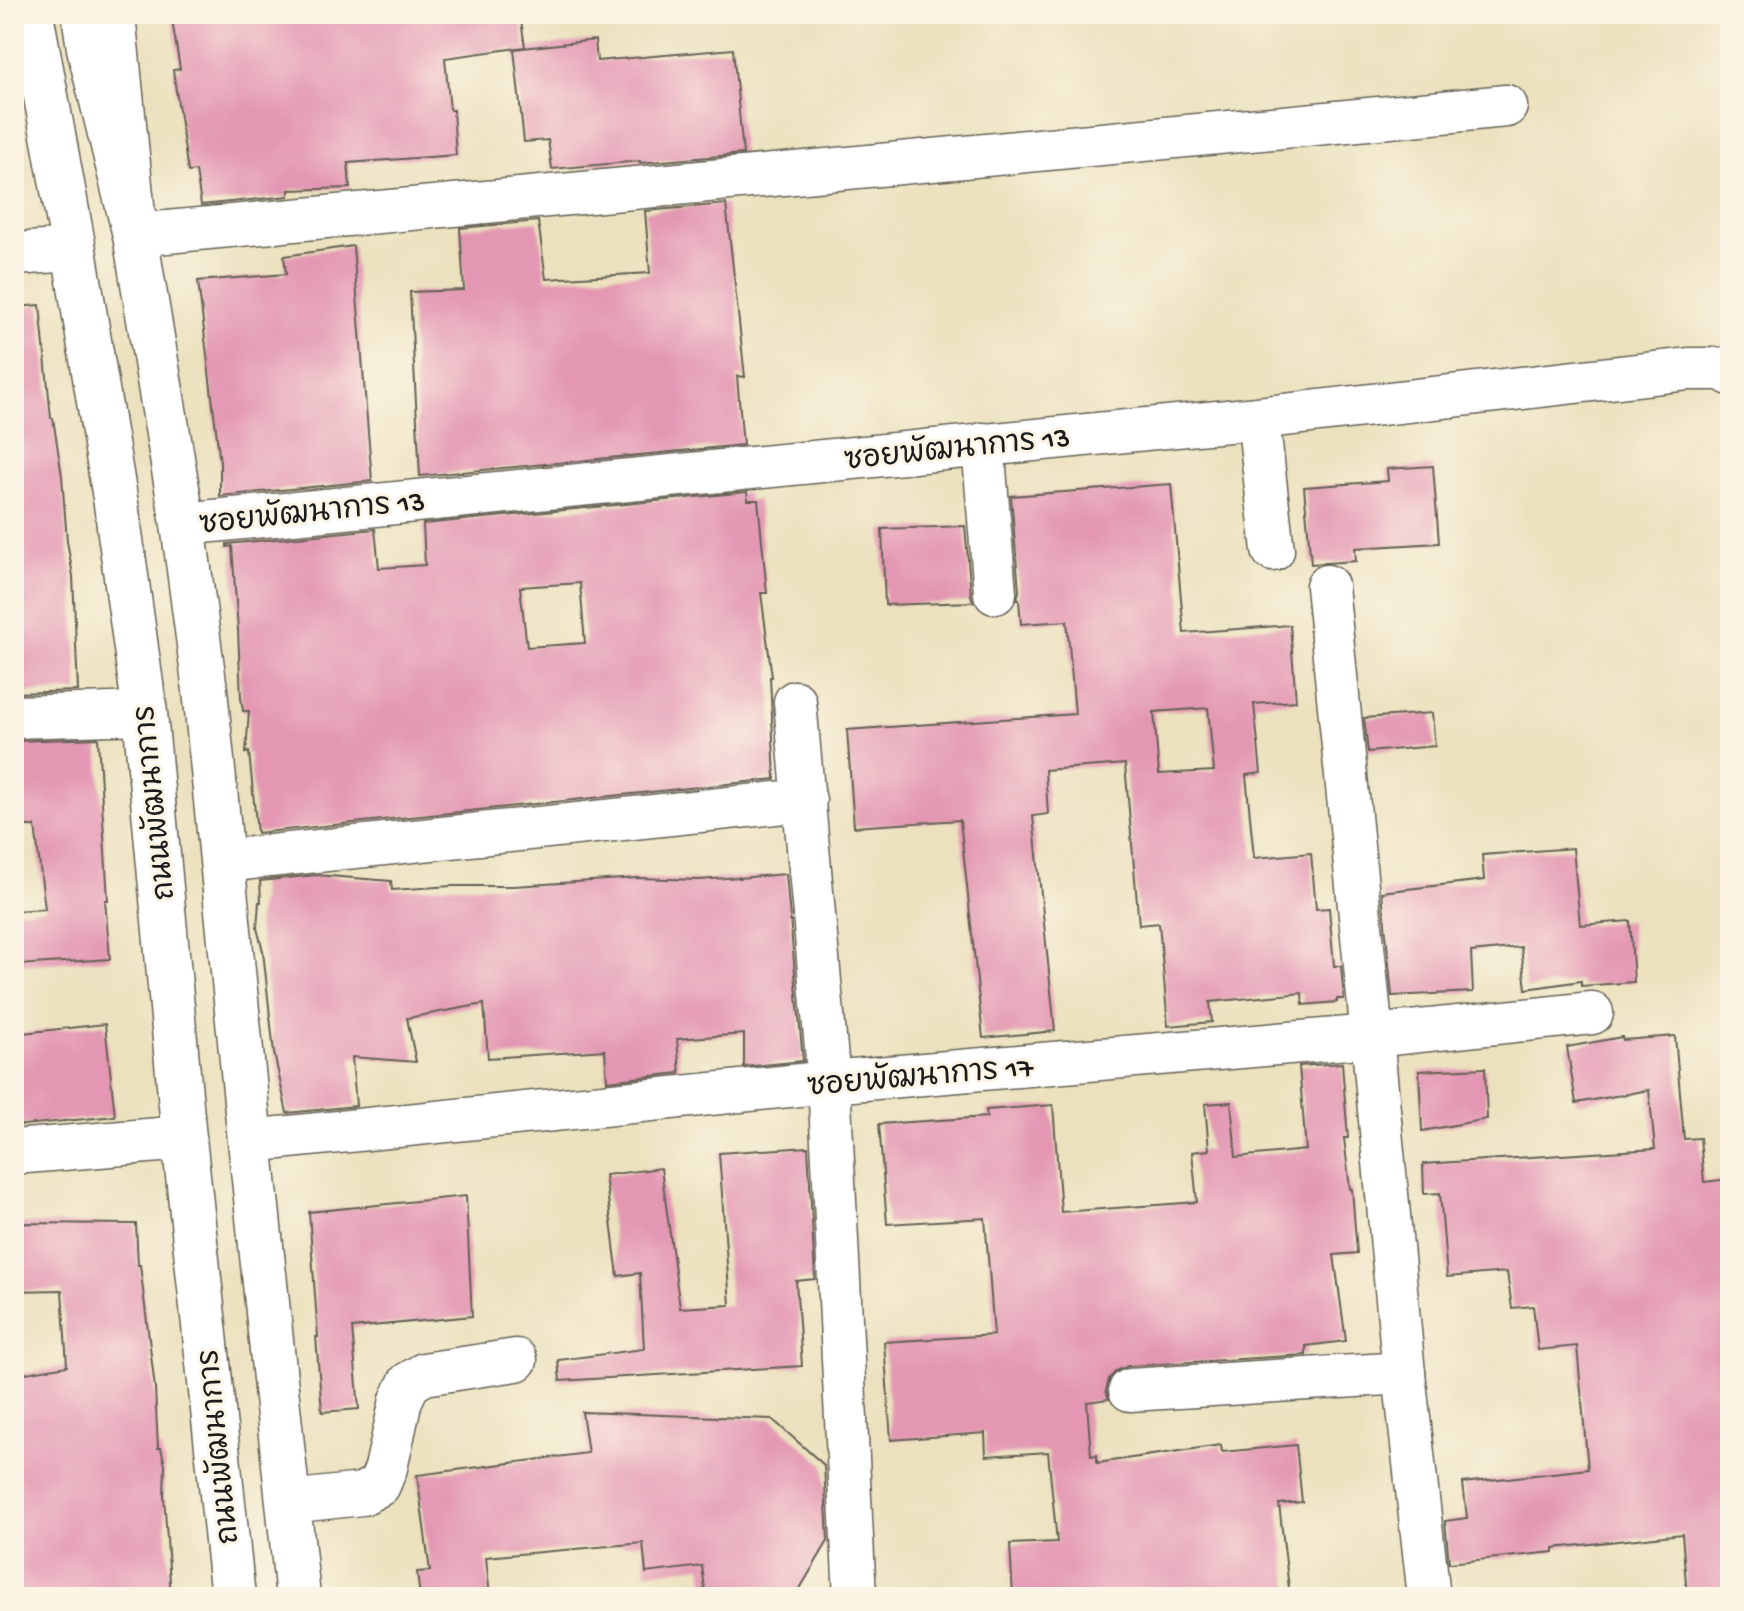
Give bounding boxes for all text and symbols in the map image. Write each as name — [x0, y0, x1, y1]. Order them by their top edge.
street label: ซอยพัฒนาการ 13 — [842, 418, 1072, 481]
street label: ซอยพัฒนาการ 13 — [197, 482, 427, 545]
street label: ถนนพัฒนาการ — [126, 703, 185, 902]
street label: ซอยพัฒนาการ 17 — [806, 1048, 1036, 1107]
street label: ถนนพัฒนาการ — [190, 1347, 249, 1546]

